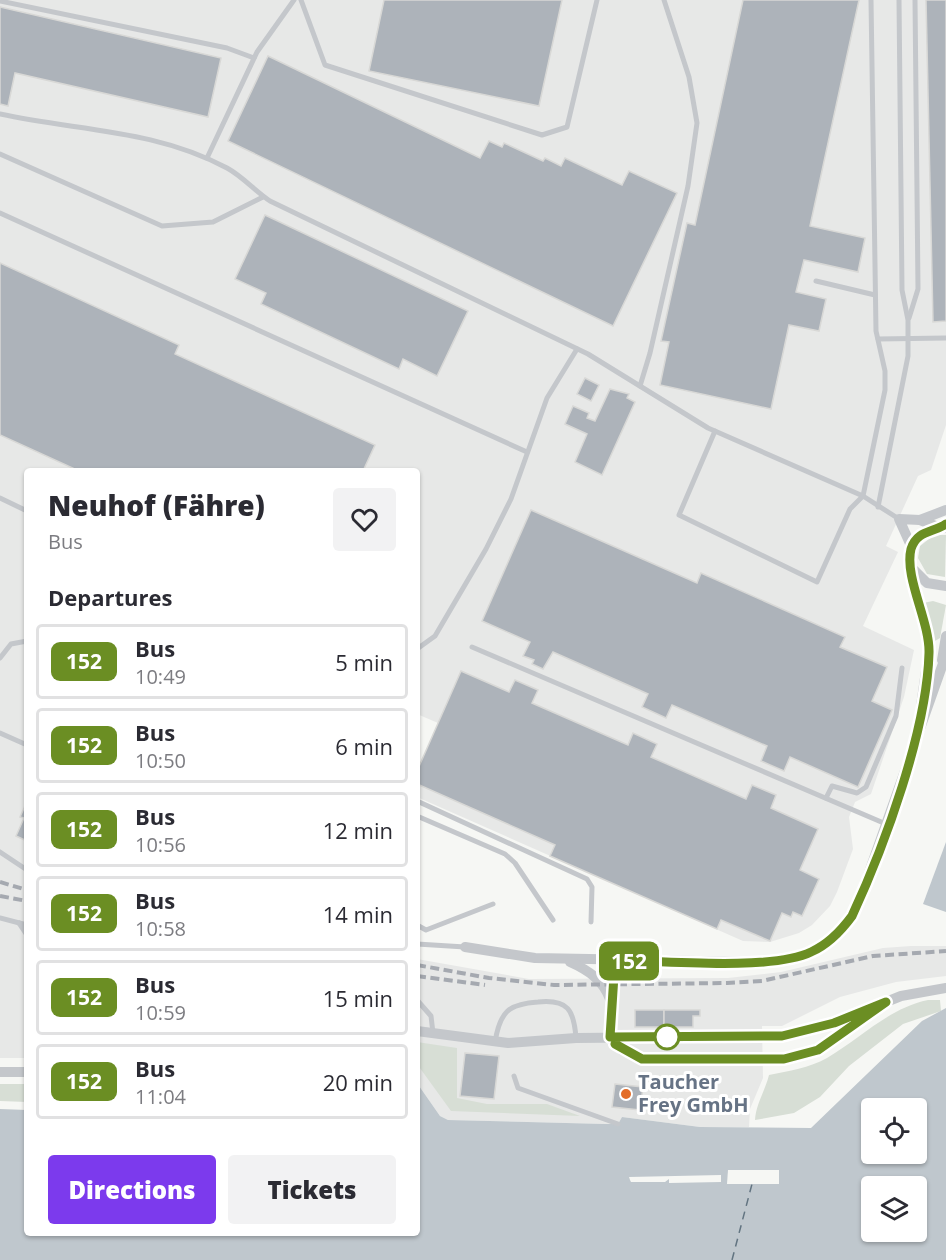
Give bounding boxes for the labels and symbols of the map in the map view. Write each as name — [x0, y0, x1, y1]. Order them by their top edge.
line badge: 152 — [594, 942, 664, 980]
unlabelled marker — [654, 1024, 680, 1050]
place label: Taucher Frey GmbH — [638, 1068, 749, 1118]
marker: Taucher Frey GmbH — [619, 1087, 633, 1101]

